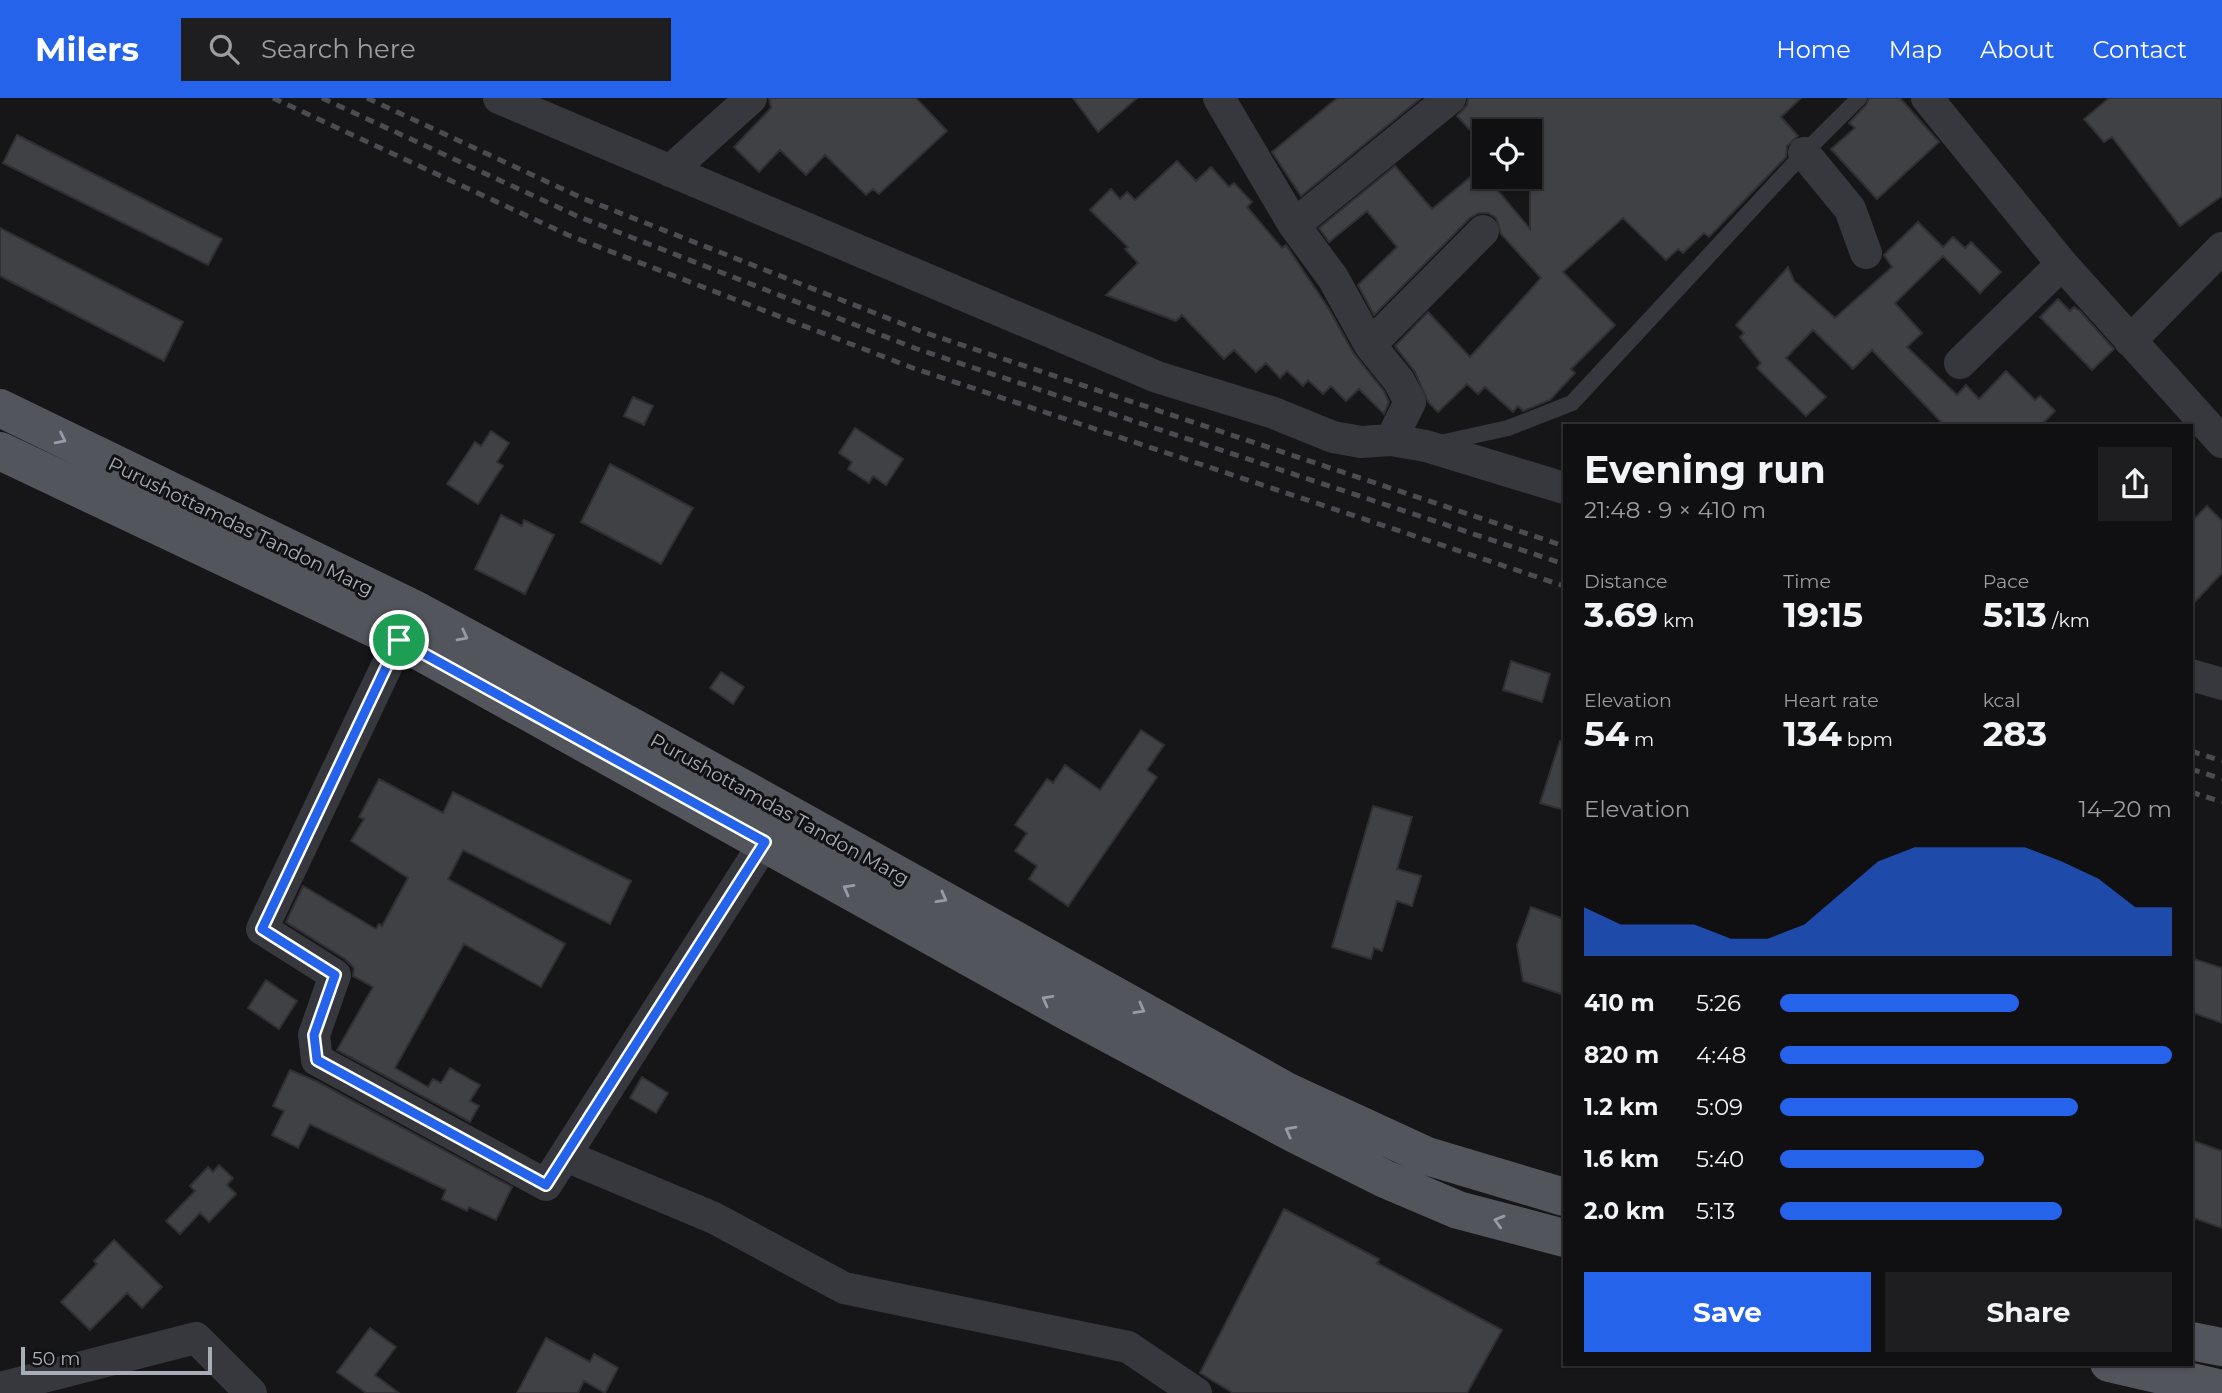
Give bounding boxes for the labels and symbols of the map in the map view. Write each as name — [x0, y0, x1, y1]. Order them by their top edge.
one-way arrow — [54, 431, 66, 445]
street label: Purushottamdas Tandon Marg — [104, 452, 377, 601]
pin — [369, 610, 429, 670]
one-way arrow — [456, 627, 468, 641]
street label: Purushottamdas Tandon Marg — [646, 729, 913, 890]
one-way arrow — [843, 884, 855, 897]
one-way arrow — [934, 890, 947, 903]
one-way arrow — [1041, 995, 1054, 1008]
one-way arrow — [1133, 1001, 1146, 1014]
one-way arrow — [1285, 1126, 1297, 1140]
one-way arrow — [1493, 1215, 1505, 1229]
scale bar — [21, 1344, 212, 1376]

